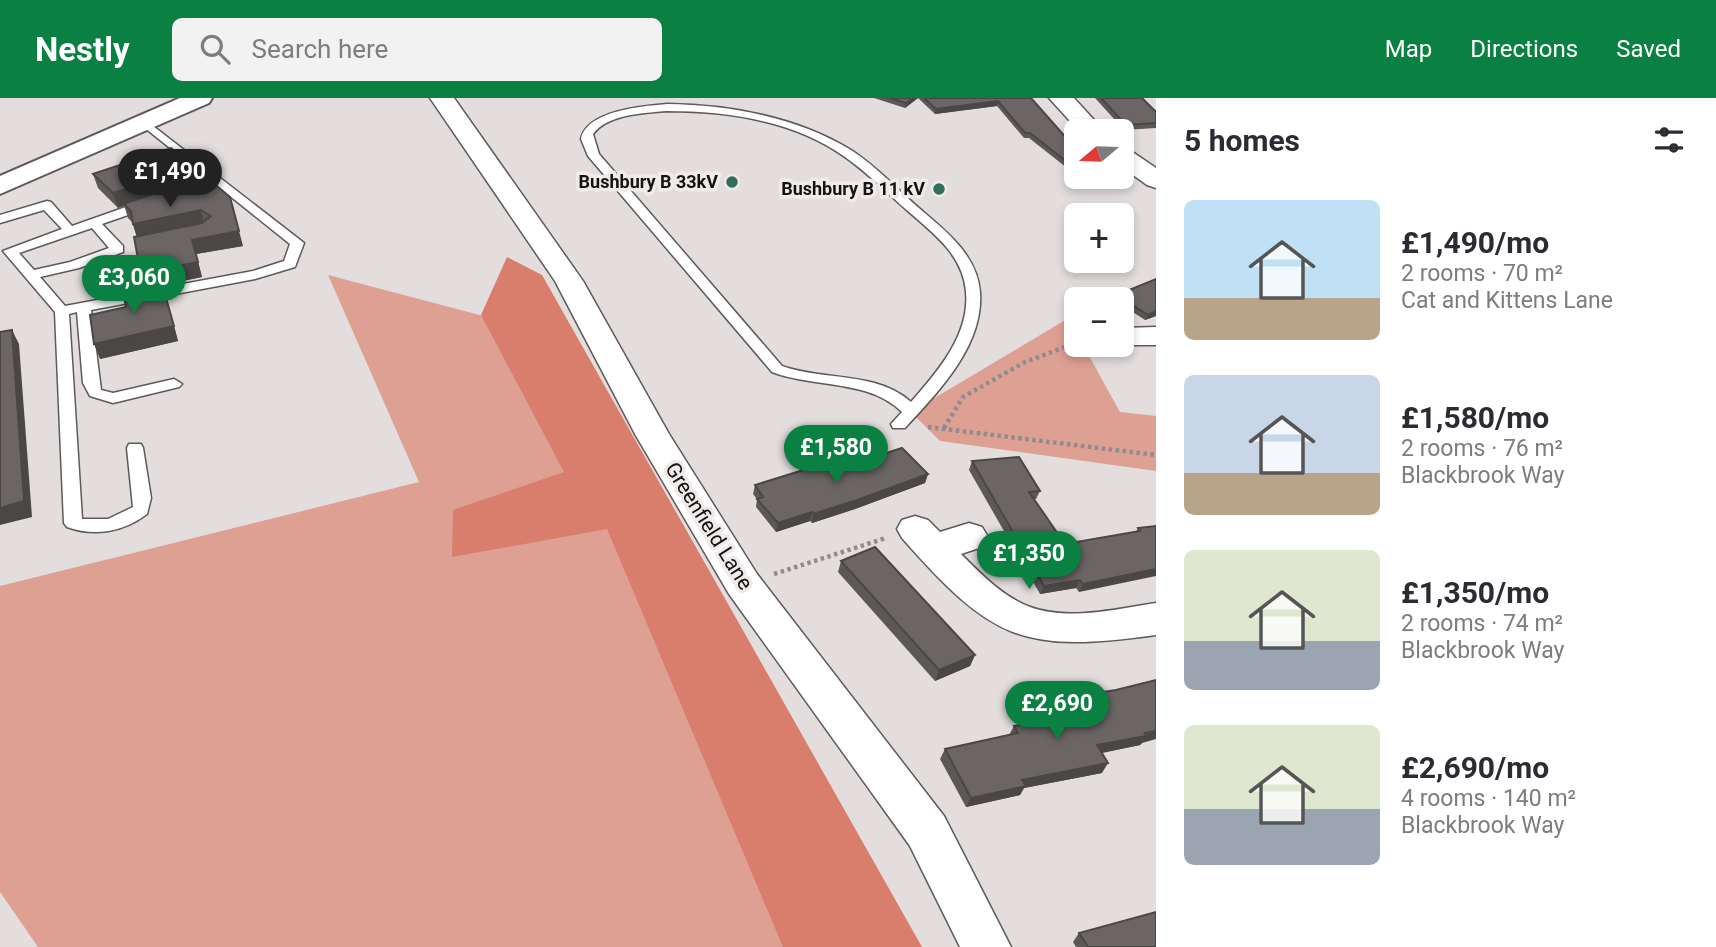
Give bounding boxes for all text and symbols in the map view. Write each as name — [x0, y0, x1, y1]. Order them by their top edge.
search box — [172, 18, 662, 81]
text: Nestly — [35, 30, 130, 69]
icon: search — [196, 30, 234, 68]
text: Search here — [252, 34, 388, 64]
text: Map — [1385, 35, 1432, 63]
text: Directions — [1470, 35, 1578, 63]
text: Saved — [1616, 35, 1681, 63]
north arrow — [1064, 119, 1134, 189]
map controls — [1064, 119, 1134, 357]
icon: filters — [1650, 121, 1688, 159]
text: 5 homes — [1184, 123, 1300, 158]
pin: £1,490 — [113, 150, 227, 209]
text: £1,490 — [134, 158, 206, 185]
place label: Bushbury B 33kV — [579, 171, 718, 192]
marker: Bushbury B 33kV — [724, 174, 740, 190]
place label: Bushbury B 11 kV — [781, 178, 925, 199]
marker: Bushbury B 11 kV — [931, 181, 947, 197]
button: + — [1064, 203, 1134, 273]
text: £1,490/mo — [1401, 225, 1549, 260]
icon: home — [1240, 228, 1324, 312]
pin: £3,060 — [77, 256, 191, 315]
text: 2 rooms · 70 m² — [1401, 260, 1563, 287]
text: £3,060 — [98, 264, 170, 291]
button: − — [1064, 287, 1134, 357]
text: Cat and Kittens Lane — [1401, 287, 1613, 314]
text: £1,580/mo — [1401, 400, 1549, 435]
icon: home — [1240, 403, 1324, 487]
pin: £1,580 — [779, 426, 893, 485]
text: £1,580 — [800, 434, 872, 461]
text: 2 rooms · 76 m² — [1401, 435, 1563, 462]
street label: Greenfield Lane — [660, 458, 758, 594]
text: Blackbrook Way — [1401, 462, 1564, 489]
pin: £1,350 — [972, 532, 1086, 591]
text: £1,350 — [993, 540, 1065, 567]
text: £1,350/mo — [1401, 575, 1549, 610]
icon: home — [1240, 578, 1324, 662]
text: 2 rooms · 74 m² — [1401, 610, 1563, 637]
text: Blackbrook Way — [1401, 637, 1564, 664]
pin: £2,690 — [1000, 682, 1114, 741]
text: £2,690 — [1021, 690, 1093, 717]
text: £2,690/mo — [1401, 750, 1549, 785]
icon: home — [1240, 753, 1324, 837]
text: 4 rooms · 140 m² — [1401, 785, 1576, 812]
text: Blackbrook Way — [1401, 812, 1564, 839]

